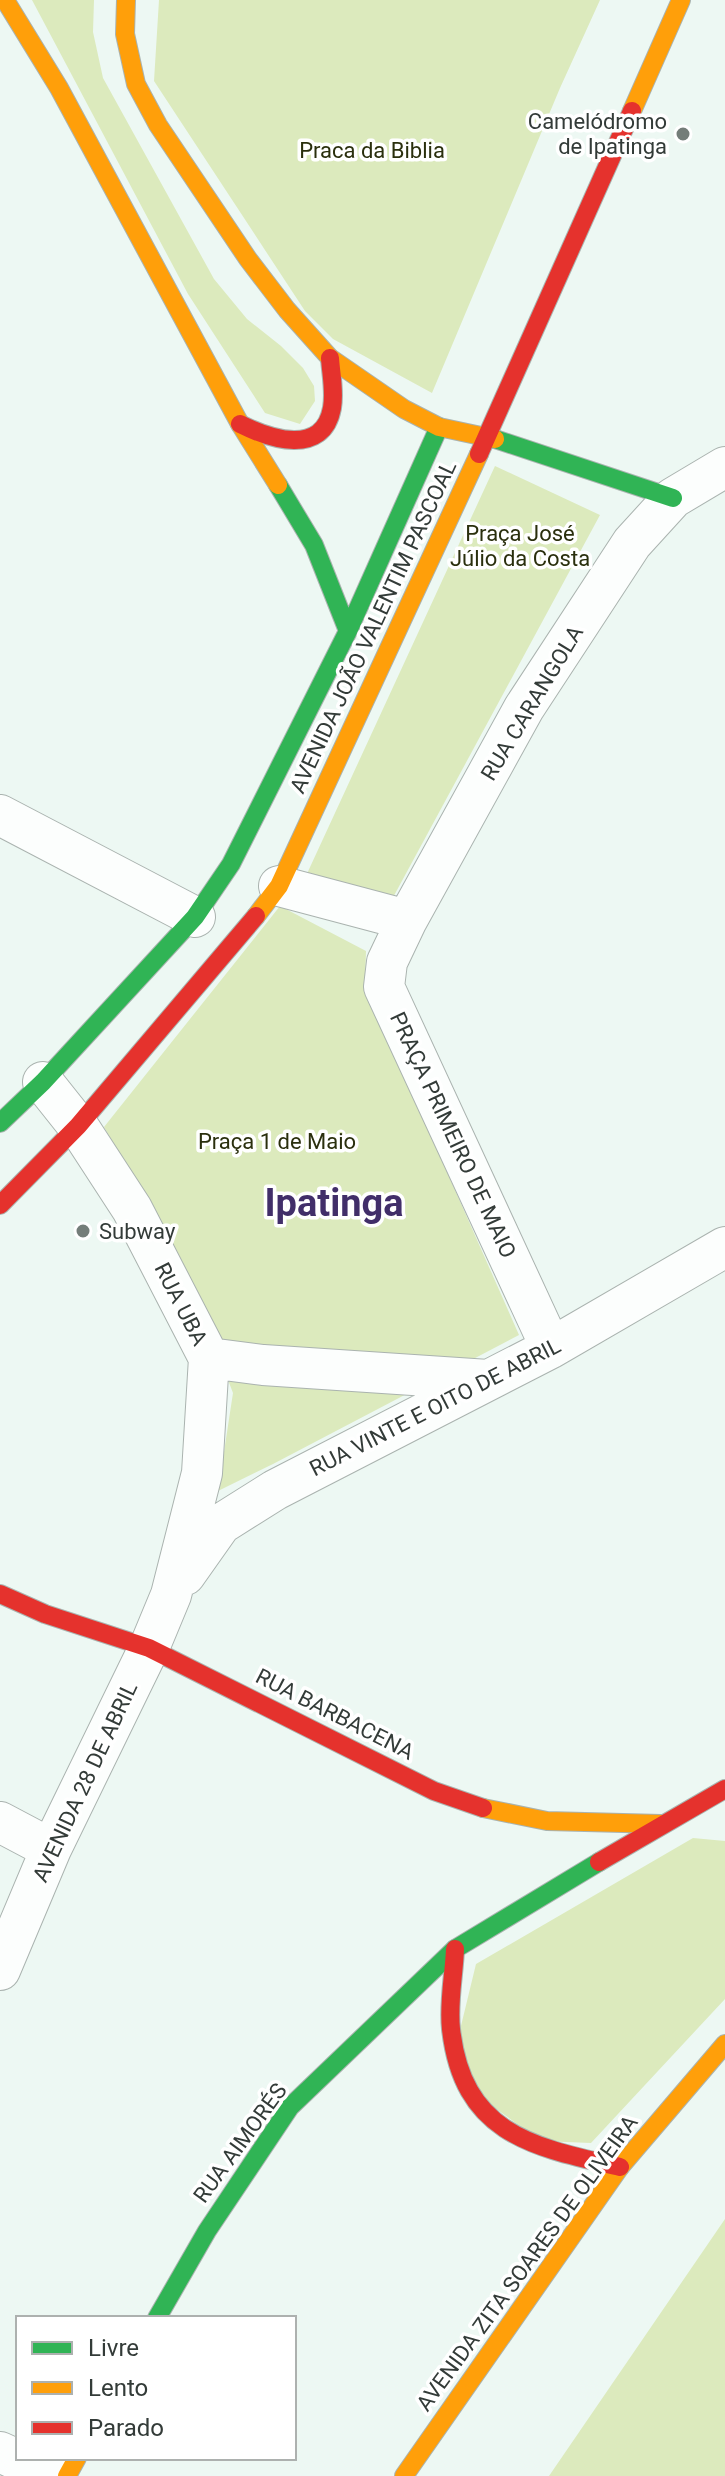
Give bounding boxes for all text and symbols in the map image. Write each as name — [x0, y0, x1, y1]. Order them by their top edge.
place label: Camelódromo de Ipatinga — [528, 109, 667, 159]
marker: Camelódromo de Ipatinga — [674, 125, 692, 143]
park label: Praca da Biblia — [299, 138, 445, 163]
street label: AVENIDA JOÃO VALENTIM PASCOAL — [285, 457, 461, 797]
park label: Praça José Júlio da Costa — [450, 521, 590, 571]
street label: RUA CARANGOLA — [476, 620, 588, 785]
street label: PRAÇA PRIMEIRO DE MAIO — [385, 1008, 521, 1262]
park label: Praça 1 de Maio — [198, 1129, 356, 1154]
district label: Ipatinga — [264, 1181, 404, 1225]
place label: Subway — [99, 1219, 176, 1244]
marker: Subway — [74, 1222, 92, 1240]
street label: RUA UBA — [149, 1258, 213, 1350]
street label: RUA VINTE E OITO DE ABRIL — [306, 1333, 565, 1481]
street label: RUA BARBACENA — [252, 1663, 419, 1765]
street label: AVENIDA 28 DE ABRIL — [28, 1678, 142, 1886]
street label: RUA AIMORÉS — [188, 2079, 292, 2207]
street label: AVENIDA ZITA SOARES DE OLIVEIRA — [411, 2110, 643, 2416]
legend — [16, 2316, 296, 2460]
text: Livre — [88, 2334, 139, 2362]
text: Lento — [88, 2374, 148, 2402]
text: Parado — [88, 2414, 164, 2442]

